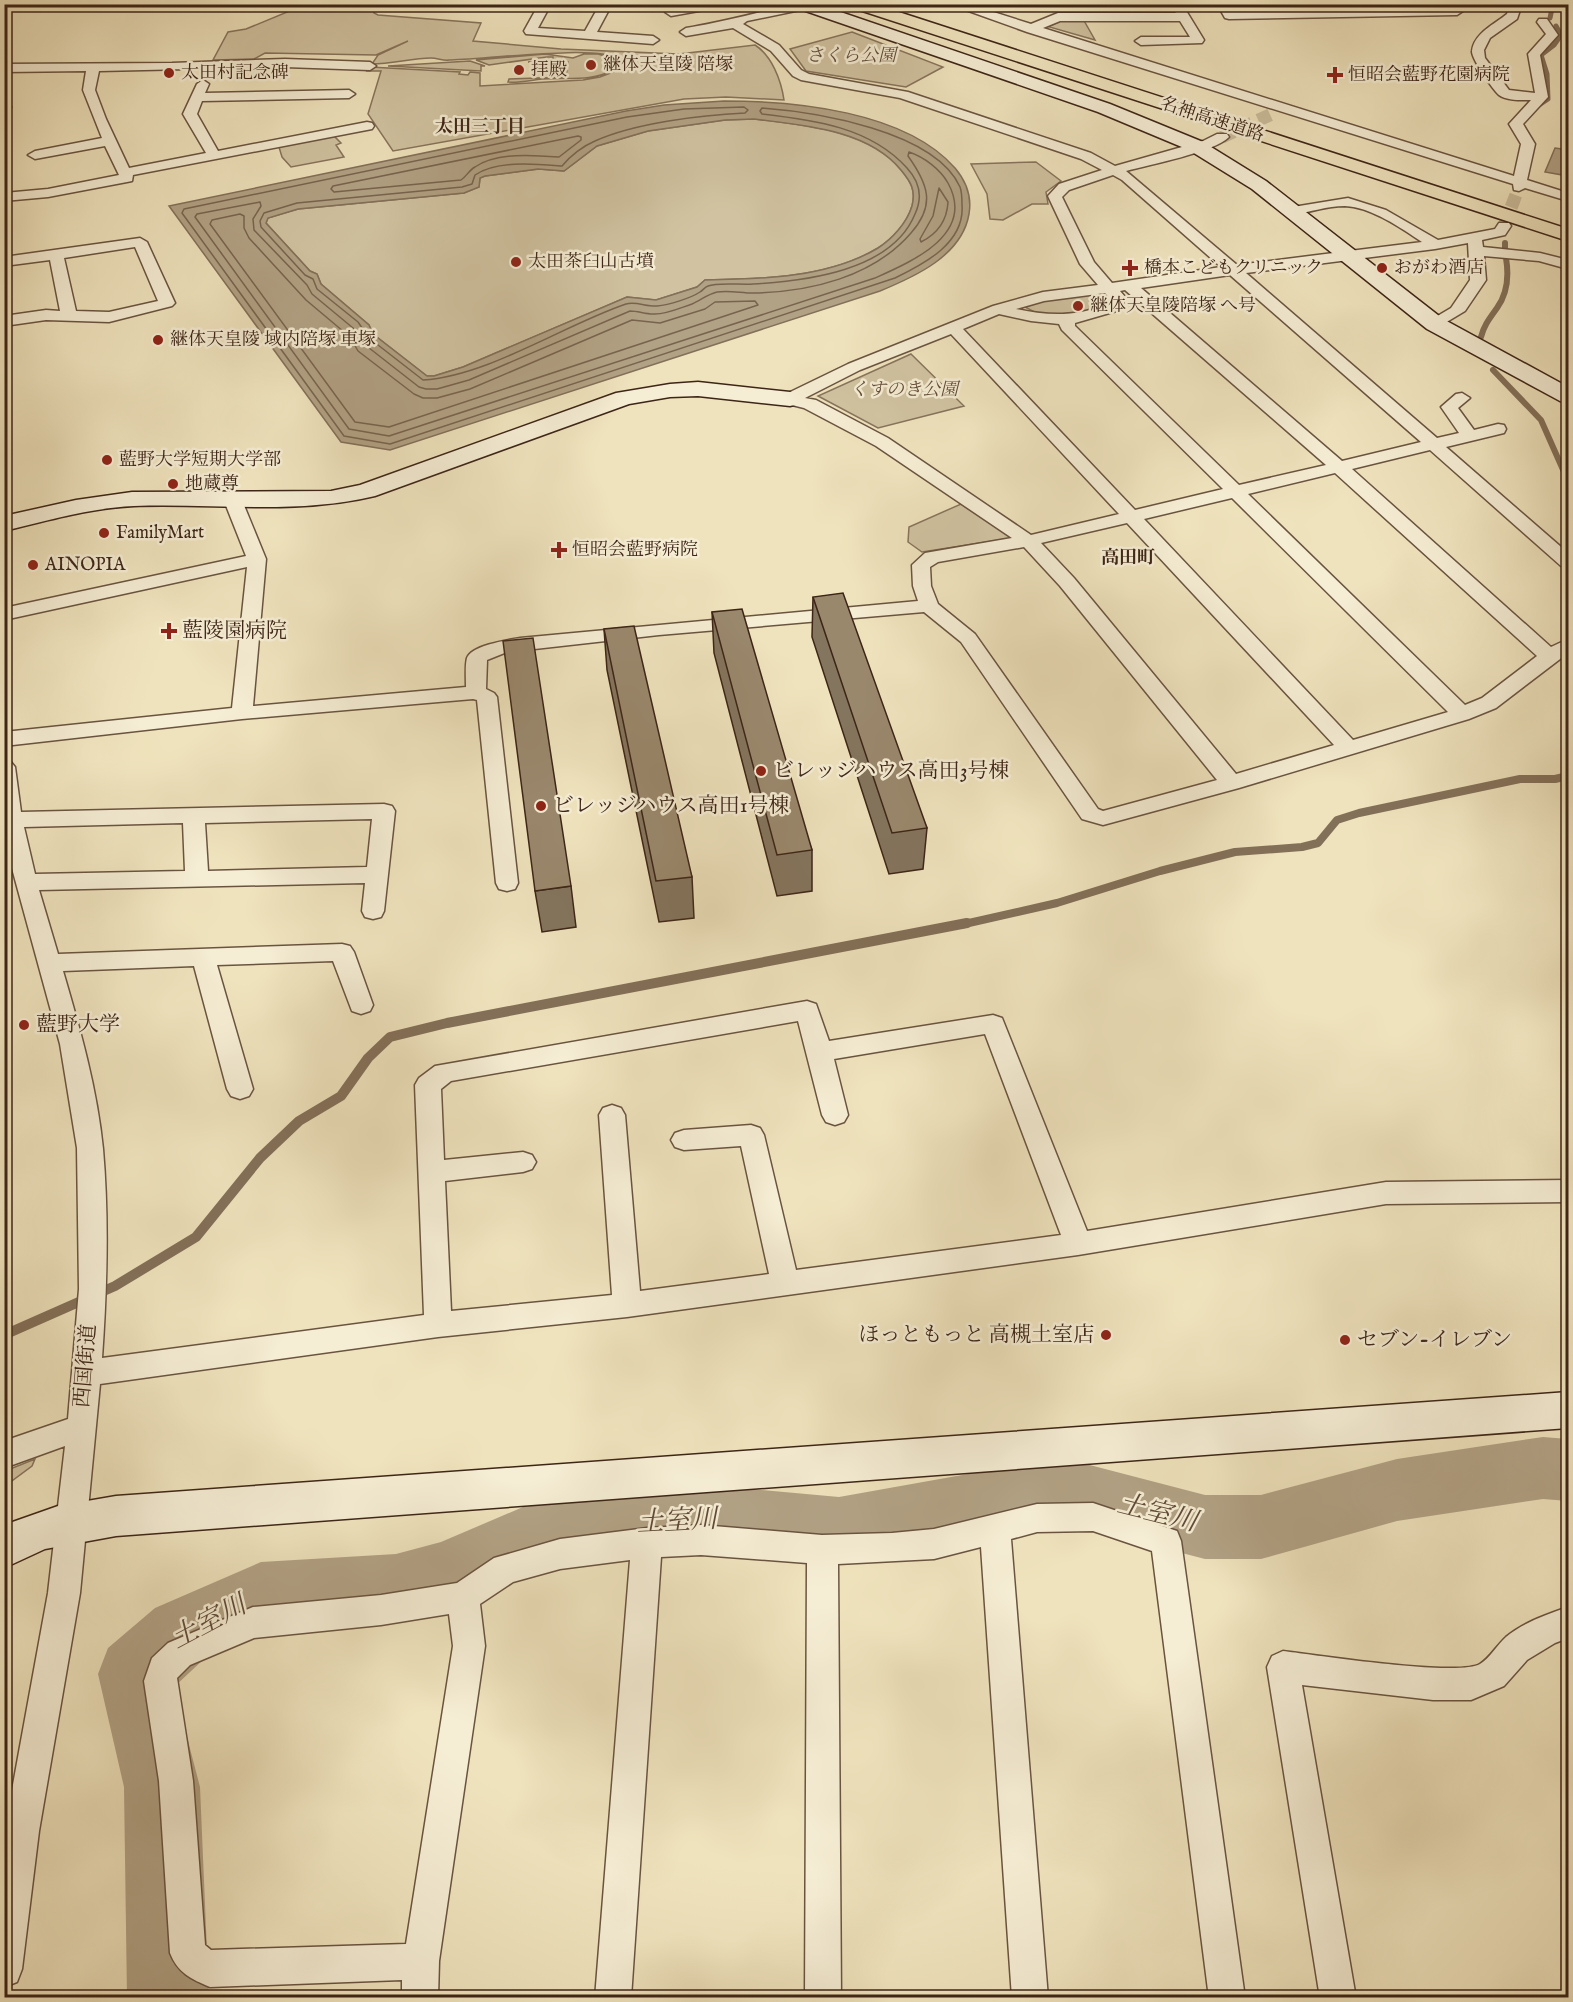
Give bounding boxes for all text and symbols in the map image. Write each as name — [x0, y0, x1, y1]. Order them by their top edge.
park label: さくら公園 — [806, 45, 899, 68]
place label: 継体天皇陵 陪塚 — [603, 54, 733, 77]
marker: 継体天皇陵 陪塚 — [584, 58, 598, 72]
place label: 拝殿 — [531, 59, 567, 82]
place label: 太田村記念碑 — [181, 62, 289, 85]
marker: 拝殿 — [512, 63, 526, 77]
place label: 恒昭会藍野花園病院 — [1348, 64, 1510, 87]
marker: 太田村記念碑 — [162, 66, 176, 80]
marker: 恒昭会藍野花園病院 — [1326, 66, 1344, 84]
street label: 名神高速道路 — [1157, 92, 1267, 148]
district label: 太田三丁目 — [435, 116, 525, 139]
place label: 太田茶臼山古墳 — [528, 251, 654, 274]
marker: 太田茶臼山古墳 — [509, 255, 523, 269]
place label: 橋本こどもクリニック — [1144, 257, 1323, 280]
place label: おがわ酒店 — [1394, 257, 1484, 280]
marker: 橋本こどもクリニック — [1121, 259, 1139, 277]
marker: おがわ酒店 — [1375, 261, 1389, 275]
place label: 継体天皇陵陪塚 へ号 — [1090, 295, 1256, 318]
marker: 継体天皇陵陪塚 へ号 — [1071, 299, 1085, 313]
place label: 継体天皇陵 域内陪塚 車塚 — [170, 329, 376, 352]
marker: 継体天皇陵 域内陪塚 車塚 — [151, 333, 165, 347]
park label: くすのき公園 — [850, 379, 961, 402]
place label: 藍野大学短期大学部 — [119, 449, 281, 472]
marker: 藍野大学短期大学部 — [100, 453, 114, 467]
place label: 地蔵尊 — [185, 473, 239, 496]
marker: 地蔵尊 — [166, 477, 180, 491]
place label: FamilyMart — [116, 522, 204, 545]
marker: FamilyMart — [97, 526, 111, 540]
place label: 恒昭会藍野病院 — [572, 539, 698, 562]
marker: 恒昭会藍野病院 — [550, 541, 568, 559]
district label: 高田町 — [1101, 547, 1155, 570]
place label: AINOPIA — [44, 554, 126, 577]
marker: AINOPIA — [26, 558, 40, 572]
place label: 藍陵園病院 — [182, 618, 287, 645]
marker: 藍陵園病院 — [160, 622, 178, 640]
place label: ビレッジハウス高田3号棟 — [773, 758, 1010, 785]
marker: ビレッジハウス高田3号棟 — [754, 764, 768, 778]
place label: ビレッジハウス高田1号棟 — [553, 793, 790, 820]
marker: ビレッジハウス高田1号棟 — [534, 799, 548, 813]
place label: 藍野大学 — [36, 1012, 120, 1039]
marker: 藍野大学 — [17, 1018, 31, 1032]
place label: ほっともっと 高槻土室店 — [858, 1322, 1094, 1349]
street label: 西国街道 — [69, 1323, 103, 1409]
place label: セブン-イレブン — [1357, 1327, 1512, 1354]
marker: ほっともっと 高槻土室店 — [1099, 1328, 1113, 1342]
marker: セブン-イレブン — [1338, 1333, 1352, 1347]
water label: 土室川 — [1114, 1488, 1203, 1541]
water label: 土室川 — [636, 1503, 721, 1541]
water label: 土室川 — [165, 1588, 255, 1657]

